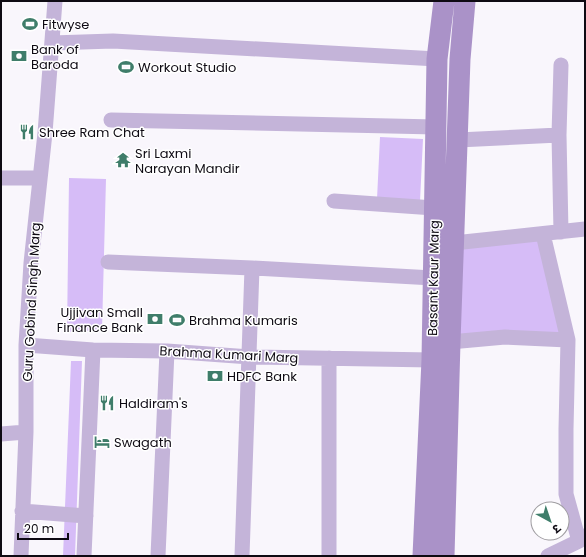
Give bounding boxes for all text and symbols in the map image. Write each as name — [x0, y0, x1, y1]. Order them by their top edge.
sports icon: Fitwyse — [21, 15, 39, 33]
place label: Fitwyse — [42, 15, 89, 34]
place label: Bank of Baroda — [31, 40, 79, 74]
bank icon: Bank of Baroda — [10, 47, 28, 65]
sports icon: Workout Studio — [117, 58, 135, 76]
place label: Workout Studio — [138, 58, 236, 77]
restaurant icon: Shree Ram Chat — [18, 123, 36, 141]
place label: Shree Ram Chat — [39, 123, 145, 142]
place label: Sri Laxmi Narayan Mandir — [135, 144, 240, 178]
temple icon: Sri Laxmi Narayan Mandir — [114, 151, 132, 169]
street label: Basant Kaur Marg — [423, 220, 444, 336]
street label: Guru Gobind Singh Marg — [18, 222, 45, 382]
place label: Ujjivan Small Finance Bank — [57, 303, 143, 337]
bank icon: Ujjivan Small Finance Bank — [146, 310, 164, 328]
sports icon: Brahma Kumaris — [168, 311, 186, 329]
place label: Brahma Kumaris — [189, 311, 298, 330]
street label: Brahma Kumari Marg — [159, 341, 299, 368]
bank icon: HDFC Bank — [206, 367, 224, 385]
place label: HDFC Bank — [227, 367, 297, 386]
restaurant icon: Haldiram's — [98, 394, 116, 412]
place label: Haldiram's — [119, 394, 188, 413]
hotel icon: Swagath — [93, 433, 111, 451]
place label: Swagath — [114, 433, 172, 452]
north arrow — [530, 501, 570, 541]
scale bar — [18, 515, 68, 541]
text: 20 m — [24, 520, 54, 537]
text: उ — [548, 520, 565, 537]

